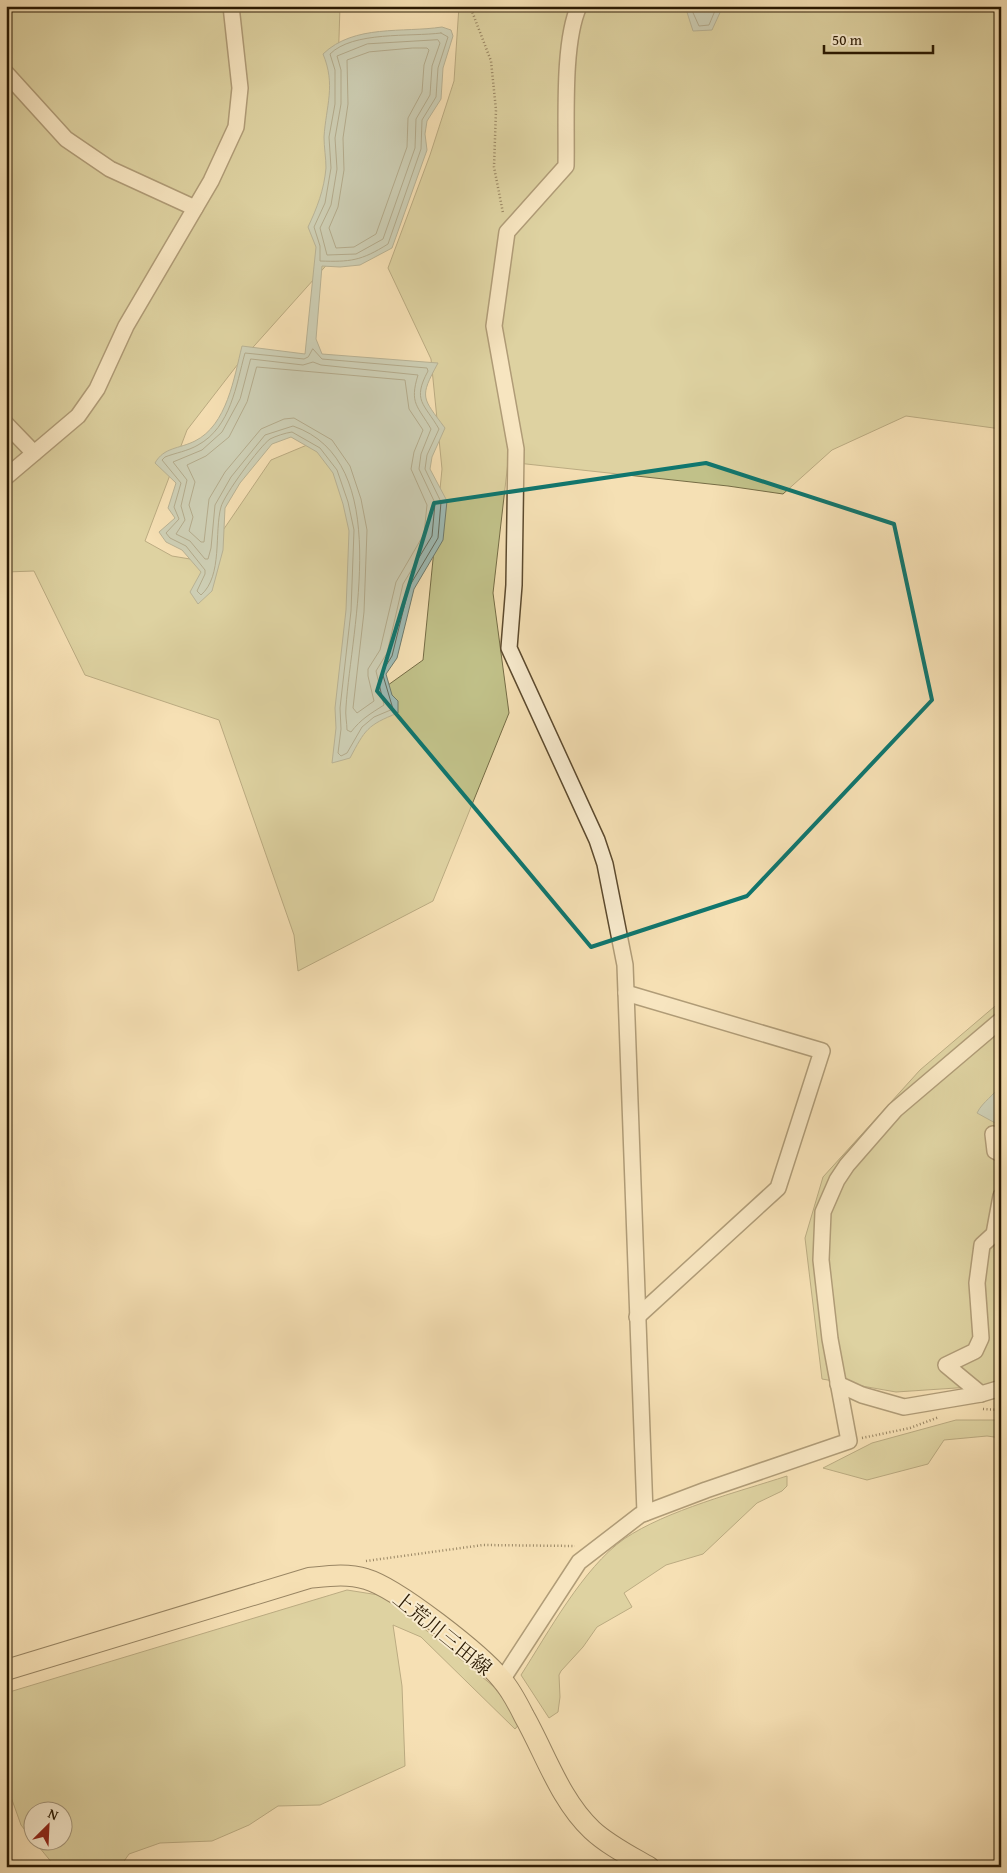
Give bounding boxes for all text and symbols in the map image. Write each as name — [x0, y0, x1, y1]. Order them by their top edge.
scale bar — [824, 22, 933, 54]
text: 50 m — [832, 29, 863, 50]
street label: 上荒川三田線 — [387, 1584, 499, 1682]
north arrow — [22, 1800, 72, 1850]
text: N — [45, 1803, 62, 1825]

